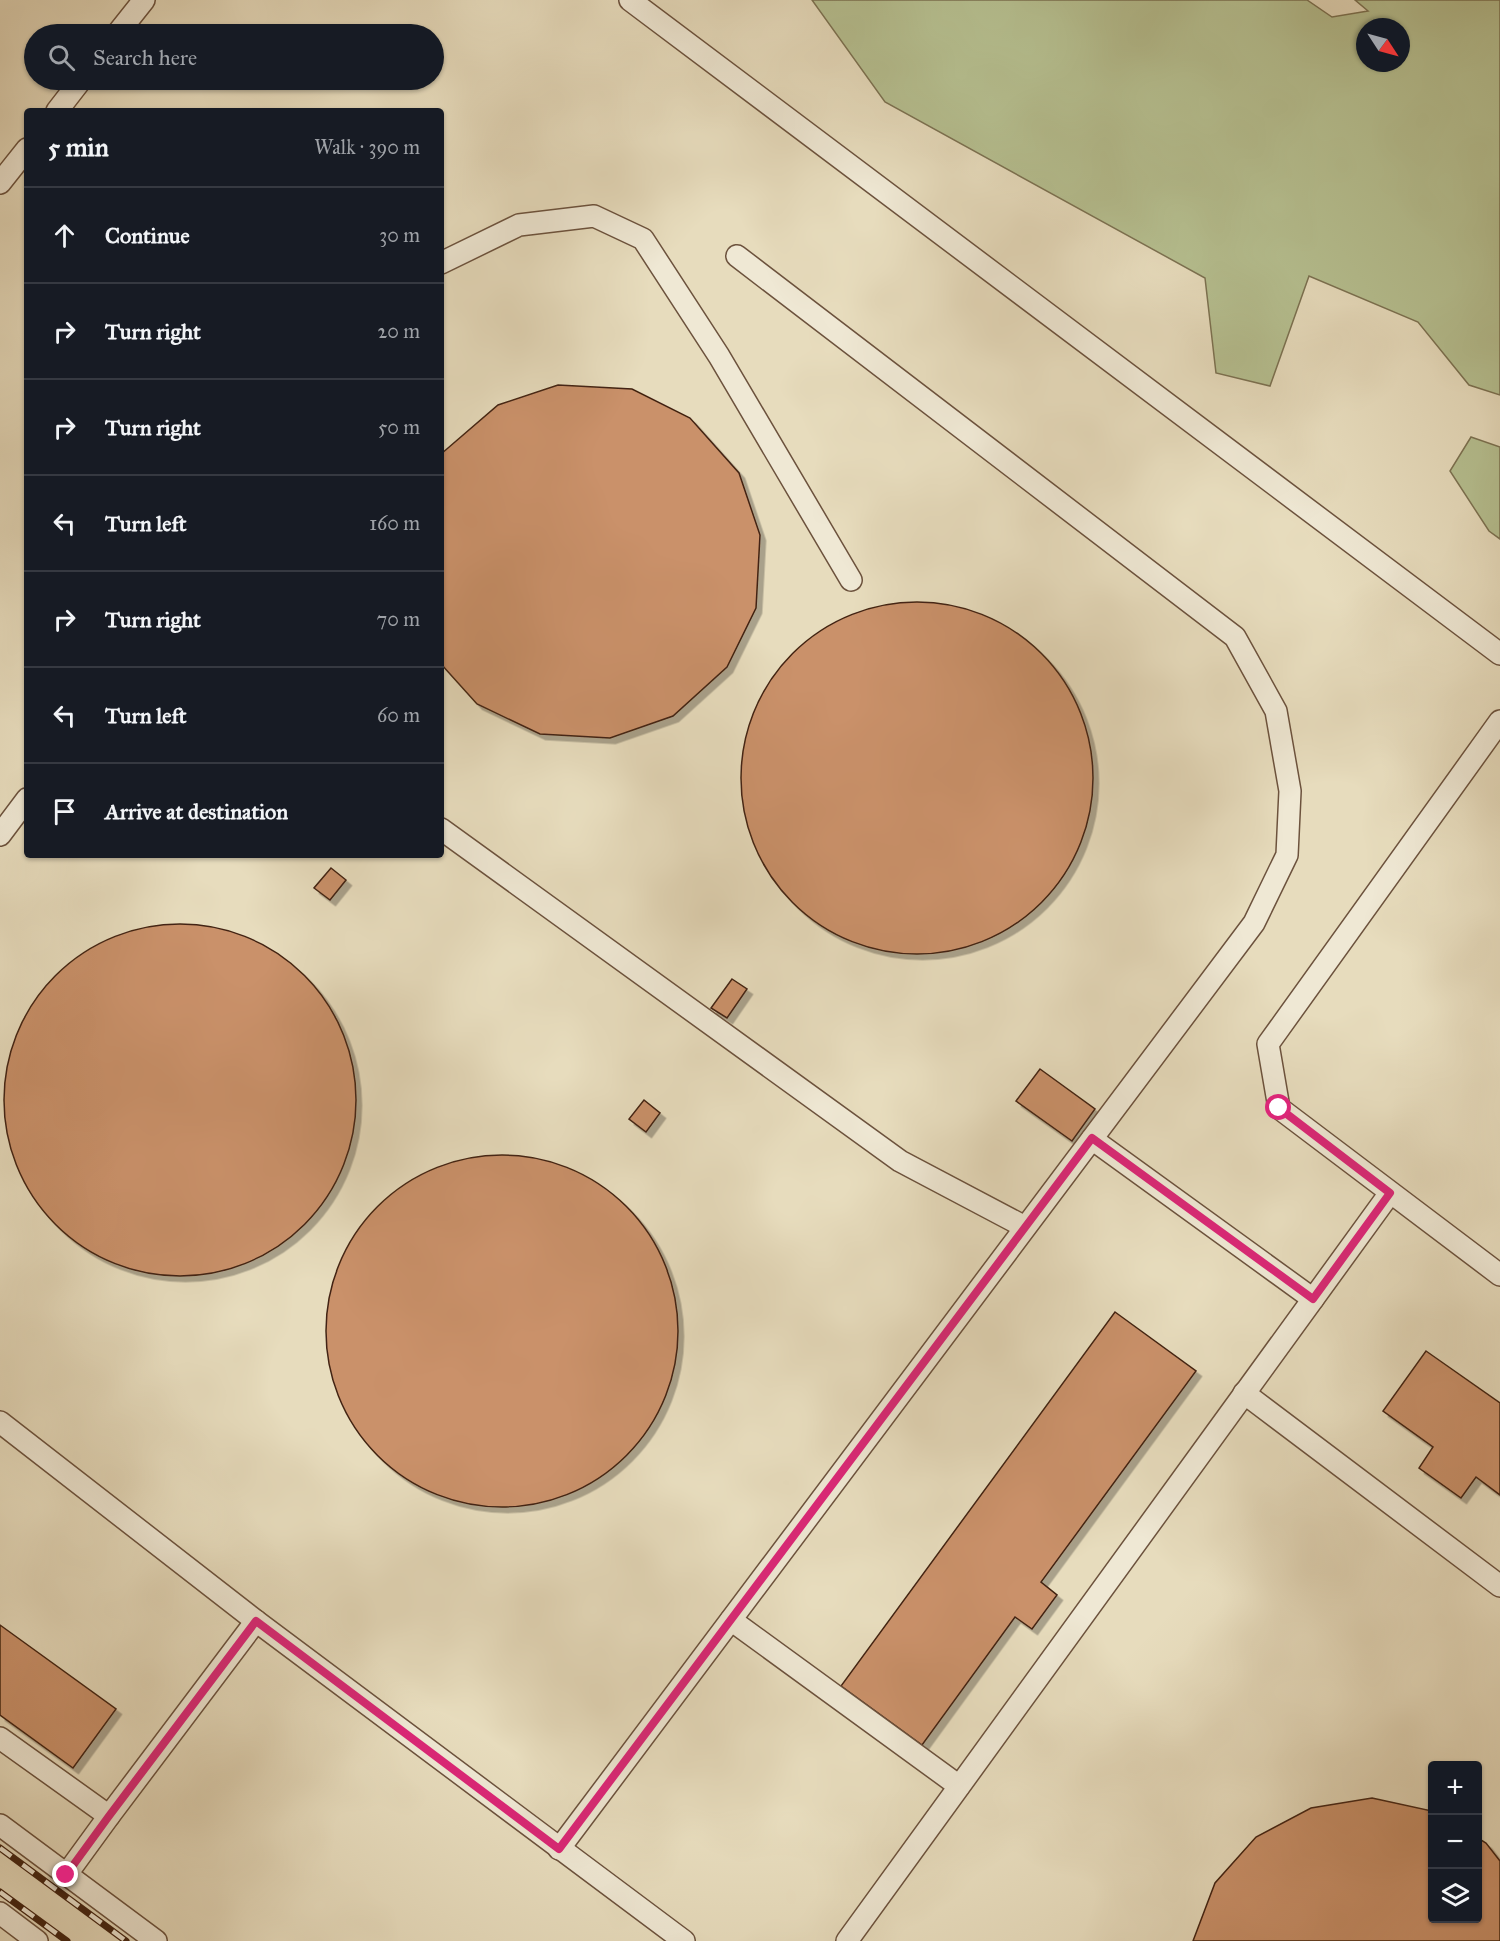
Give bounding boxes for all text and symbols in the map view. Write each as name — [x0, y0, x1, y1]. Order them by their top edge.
north arrow — [1356, 18, 1410, 72]
search box — [24, 24, 444, 90]
icon: search — [45, 41, 78, 74]
text: Search here — [93, 44, 197, 71]
text: 5 min — [48, 131, 109, 163]
text: Walk · 390 m — [314, 135, 420, 159]
icon: ahead — [48, 219, 81, 252]
text: Continue — [105, 222, 190, 249]
text: 30 m — [379, 223, 420, 247]
icon: right — [48, 315, 81, 348]
text: Turn right — [105, 318, 201, 345]
text: 20 m — [377, 319, 420, 343]
icon: right — [48, 411, 81, 444]
text: Turn right — [105, 414, 201, 441]
text: 50 m — [378, 415, 420, 439]
icon: left — [48, 507, 81, 540]
text: Turn left — [105, 510, 187, 537]
text: 160 m — [369, 511, 420, 535]
icon: right — [48, 603, 81, 636]
text: Turn right — [105, 606, 201, 633]
text: 70 m — [377, 607, 420, 631]
icon: left — [48, 699, 81, 732]
text: Turn left — [105, 702, 187, 729]
text: 60 m — [377, 703, 420, 727]
icon: arrive — [48, 795, 81, 828]
text: Arrive at destination — [105, 798, 288, 825]
route start — [1265, 1094, 1291, 1120]
map controls — [1428, 1761, 1482, 1923]
button: + — [1428, 1761, 1482, 1815]
button: − — [1428, 1815, 1482, 1869]
route end — [52, 1861, 78, 1887]
button: layers — [1428, 1869, 1482, 1923]

